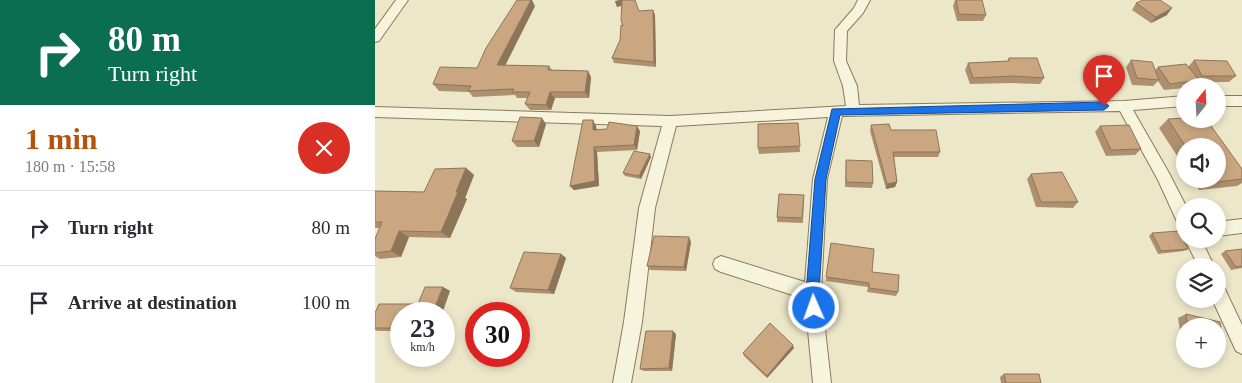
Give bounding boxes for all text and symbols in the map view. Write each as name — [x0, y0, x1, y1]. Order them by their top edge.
icon: right — [25, 20, 90, 85]
text: 80 m — [108, 20, 181, 59]
pin — [1083, 55, 1125, 106]
text: Turn right — [108, 61, 197, 86]
icon: arrive — [1090, 62, 1118, 90]
north arrow — [1176, 78, 1226, 128]
map controls — [1176, 78, 1226, 368]
text: 1 min — [25, 122, 98, 155]
button: close — [298, 122, 350, 174]
button: sound — [1176, 138, 1226, 188]
text: 180 m · 15:58 — [25, 158, 115, 175]
button: search — [1176, 198, 1226, 248]
icon: right — [25, 214, 53, 242]
text: Turn right — [68, 217, 153, 238]
text: 80 m — [311, 217, 350, 238]
button: layers — [1176, 258, 1226, 308]
position arrow — [787, 281, 839, 333]
icon: arrive — [25, 289, 53, 317]
text: Arrive at destination — [68, 292, 237, 313]
text: 100 m — [302, 292, 350, 313]
speed limit sign: 30 — [465, 302, 530, 367]
text: 23 — [410, 315, 435, 342]
button: + — [1176, 318, 1226, 368]
text: km/h — [410, 340, 435, 354]

